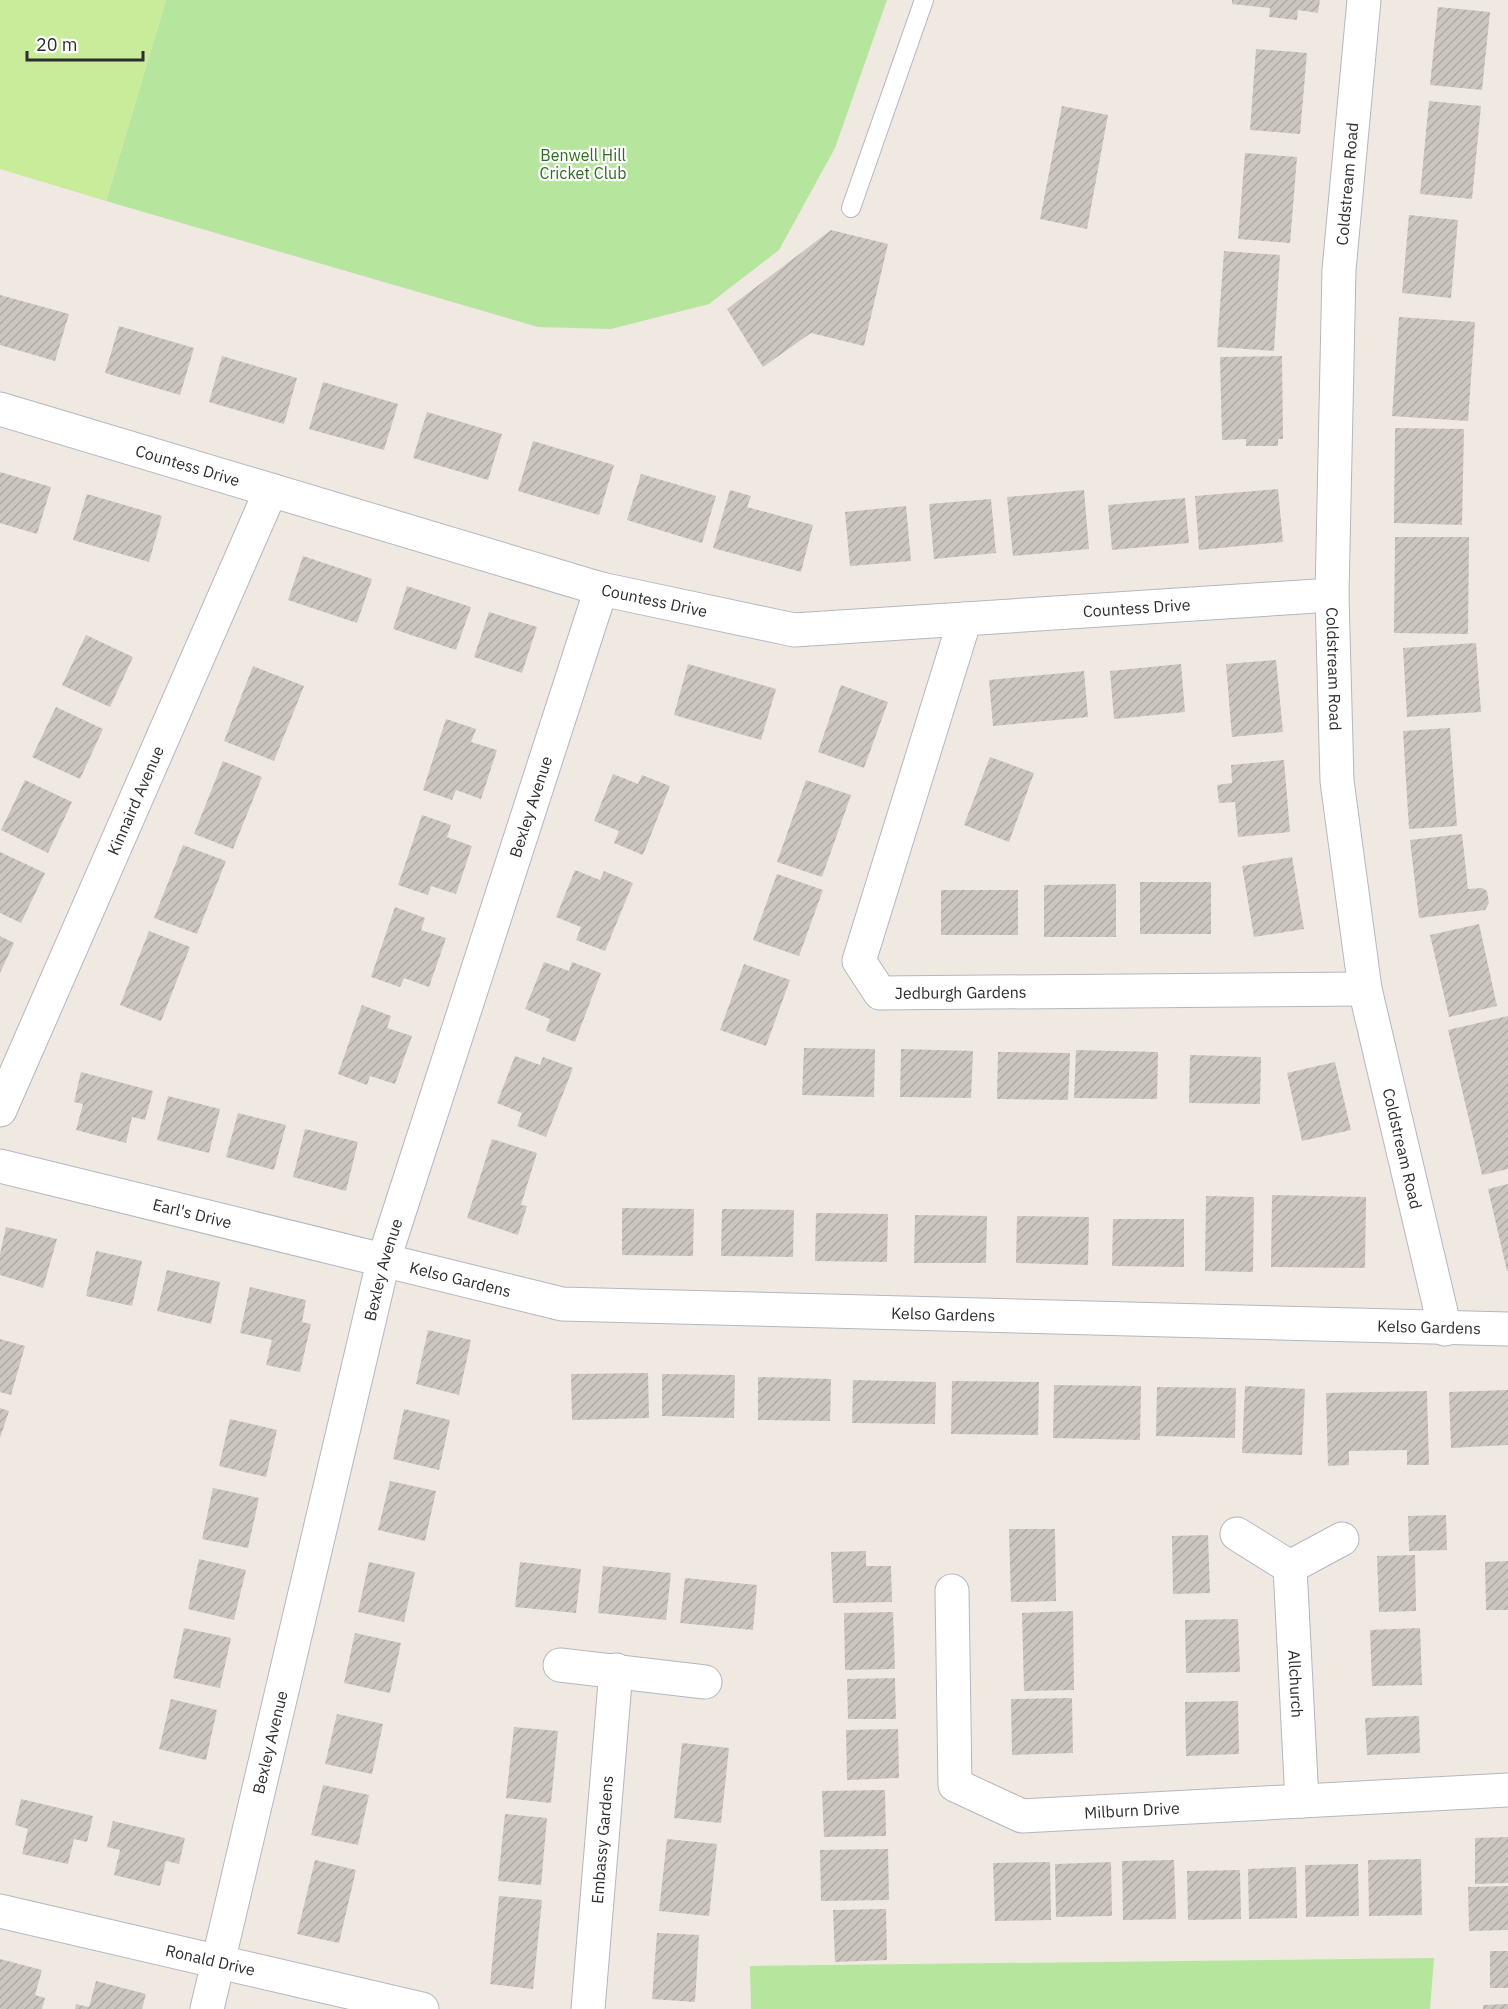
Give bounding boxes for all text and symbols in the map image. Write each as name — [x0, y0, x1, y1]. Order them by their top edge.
scale bar — [27, 24, 142, 62]
text: 20 m — [36, 33, 78, 56]
street label: Coldstream Road — [1332, 122, 1362, 246]
park label: Benwell Hill Cricket Club — [540, 145, 626, 183]
street label: Countess Drive — [133, 440, 243, 490]
street label: Countess Drive — [600, 579, 709, 621]
street label: Countess Drive — [1082, 594, 1191, 621]
street label: Coldstream Road — [1322, 607, 1346, 731]
street label: Kinnaird Avenue — [103, 742, 168, 858]
street label: Bexley Avenue — [505, 753, 556, 860]
street label: Jedburgh Gardens — [895, 982, 1027, 1003]
street label: Coldstream Road — [1379, 1086, 1426, 1211]
street label: Earl's Drive — [151, 1194, 234, 1233]
street label: Bexley Avenue — [359, 1216, 407, 1323]
street label: Kelso Gardens — [408, 1257, 513, 1301]
street label: Kelso Gardens — [891, 1303, 995, 1325]
street label: Kelso Gardens — [1377, 1316, 1481, 1338]
street label: Allchurch — [1284, 1649, 1308, 1718]
street label: Bexley Avenue — [248, 1688, 292, 1796]
street label: Embassy Gardens — [587, 1775, 617, 1904]
street label: Milburn Drive — [1084, 1798, 1181, 1823]
street label: Ronald Drive — [164, 1940, 257, 1980]

